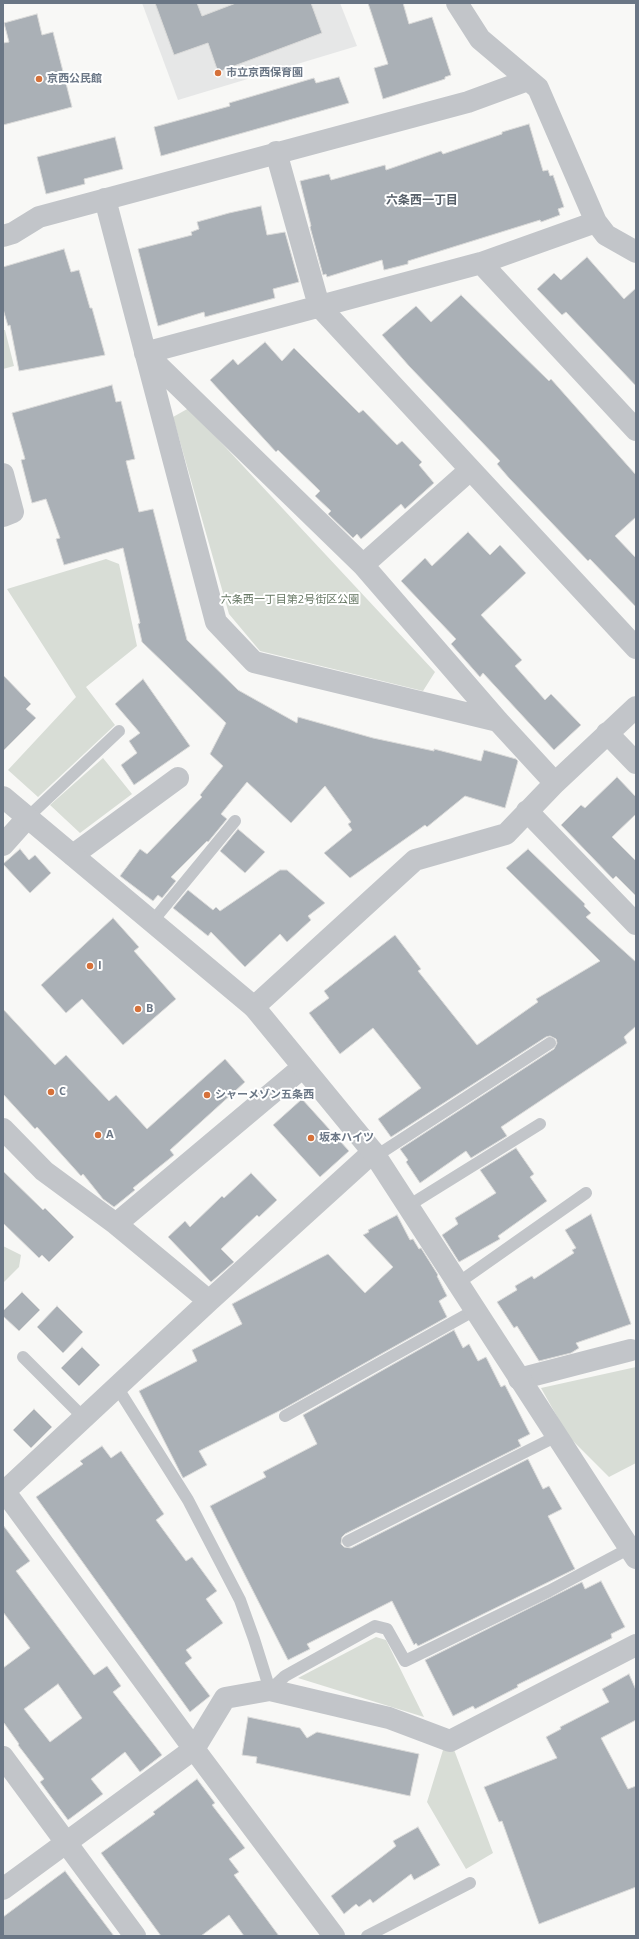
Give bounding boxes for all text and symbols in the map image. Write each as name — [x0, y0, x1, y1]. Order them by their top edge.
place label: 市立京西保育園 — [226, 66, 303, 80]
marker: 市立京西保育園 — [213, 68, 223, 78]
place label: 京西公民館 — [47, 72, 102, 86]
marker: 京西公民館 — [34, 74, 44, 84]
district label: 六条西一丁目 — [386, 194, 458, 208]
park label: 六条西一丁目第2号街区公園 — [221, 593, 359, 607]
place label: I — [98, 959, 102, 973]
marker: I — [85, 961, 95, 971]
place label: B — [146, 1002, 153, 1016]
marker: B — [133, 1004, 143, 1014]
place label: C — [59, 1085, 66, 1099]
marker: C — [46, 1087, 56, 1097]
place label: シャーメゾン五条西 — [215, 1088, 314, 1102]
marker: シャーメゾン五条西 — [202, 1090, 212, 1100]
place label: A — [106, 1128, 114, 1142]
marker: A — [93, 1130, 103, 1140]
place label: 坂本ハイツ — [319, 1131, 374, 1145]
marker: 坂本ハイツ — [306, 1133, 316, 1143]

